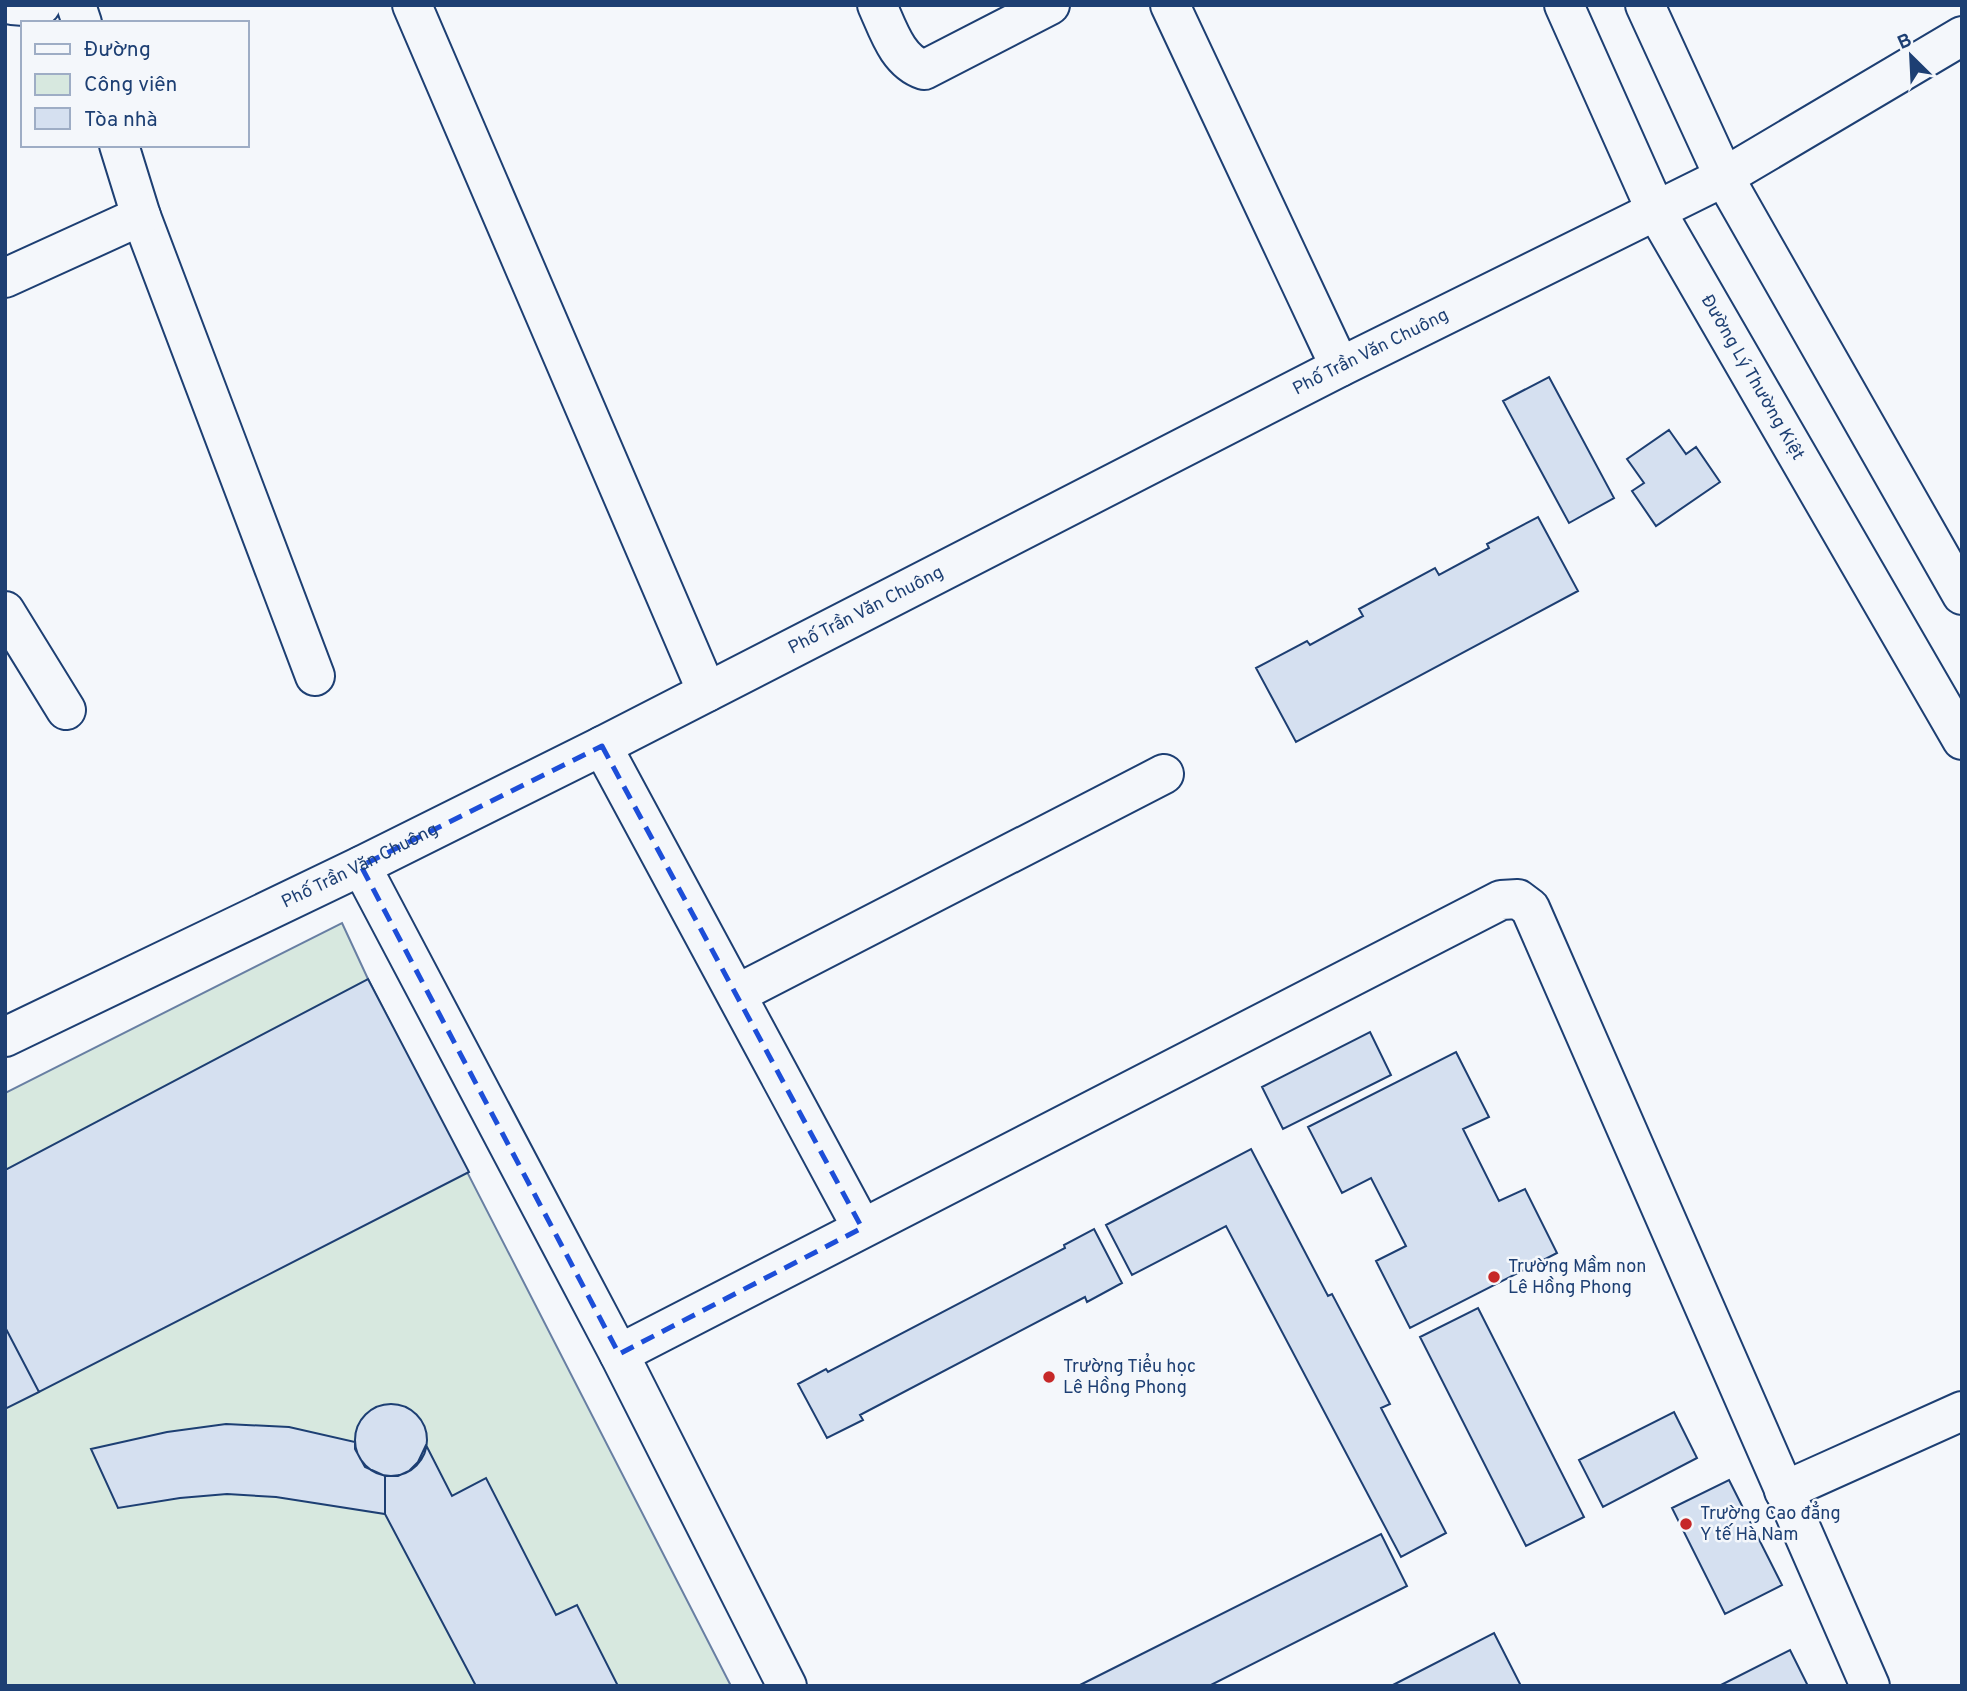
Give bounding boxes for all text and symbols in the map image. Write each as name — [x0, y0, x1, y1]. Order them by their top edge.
legend — [21, 21, 248, 147]
north arrow — [1876, 21, 1946, 91]
text: B — [1894, 29, 1916, 56]
text: Đường — [84, 37, 151, 64]
text: Công viên — [84, 72, 177, 99]
text: Tòa nhà — [84, 107, 158, 134]
street label: Đường Lý Thường Kiệt — [1695, 291, 1809, 464]
street label: Phố Trần Văn Chuông — [1289, 303, 1453, 401]
street label: Phố Trần Văn Chuông — [785, 561, 948, 660]
street label: Phố Trần Văn Chuông — [278, 818, 442, 914]
place label: Trường Mầm non Lê Hồng Phong — [1508, 1255, 1646, 1300]
marker: Trường Mầm non Lê Hồng Phong — [1486, 1269, 1502, 1285]
place label: Trường Tiểu học Lê Hồng Phong — [1063, 1352, 1196, 1400]
marker: Trường Tiểu học Lê Hồng Phong — [1041, 1369, 1057, 1385]
place label: Trường Cao đẳng Y tế Hà Nam — [1700, 1500, 1841, 1547]
marker: Trường Cao đẳng Y tế Hà Nam — [1678, 1516, 1694, 1532]

